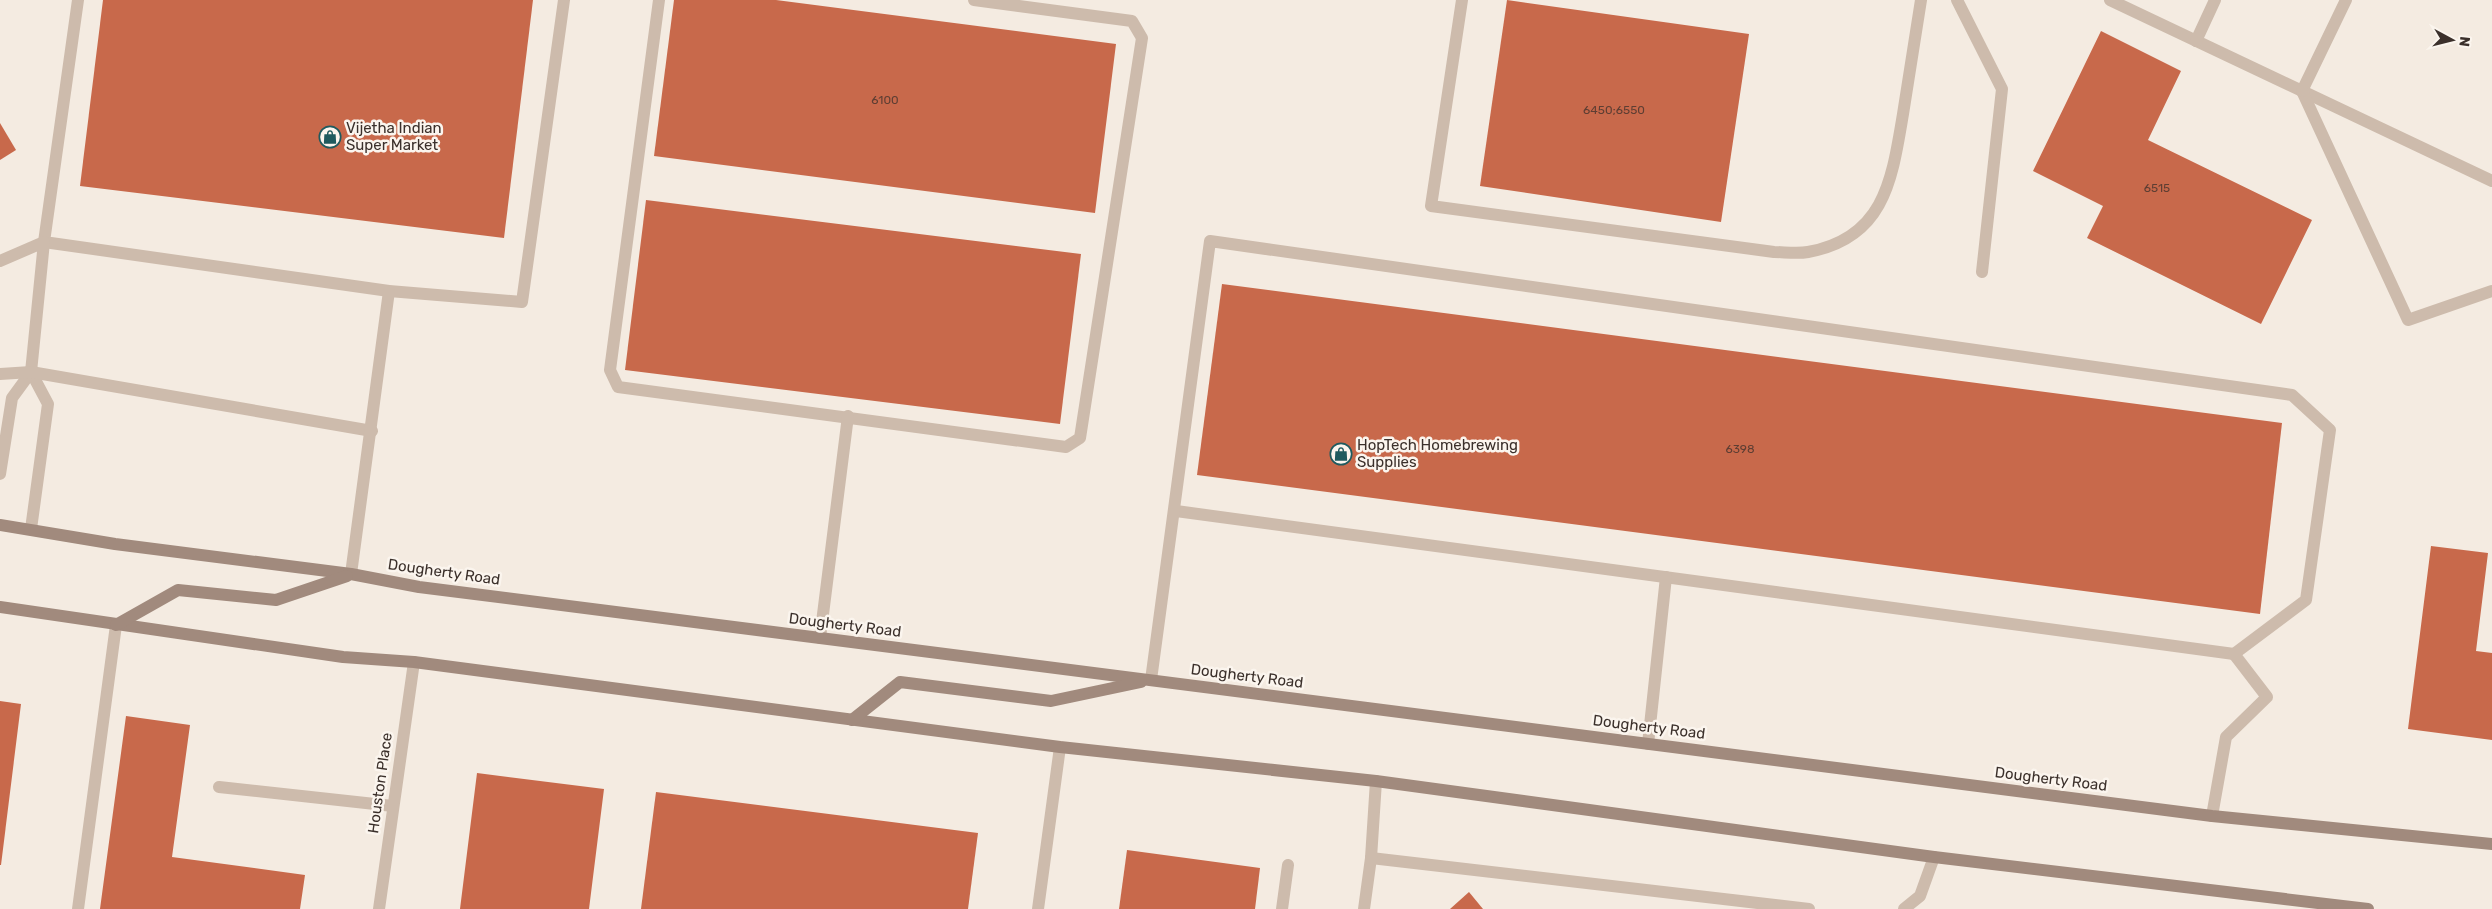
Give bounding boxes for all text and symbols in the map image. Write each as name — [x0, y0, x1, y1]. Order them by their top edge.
north arrow — [2427, 15, 2477, 65]
text: N — [2455, 35, 2473, 48]
house number: 6100 — [871, 93, 899, 107]
house number: 6450;6550 — [1583, 103, 1645, 117]
place label: Vijetha Indian Super Market — [346, 119, 442, 154]
shop icon: Vijetha Indian Super Market — [318, 125, 342, 149]
house number: 6515 — [2144, 181, 2170, 195]
place label: HopTech Homebrewing Supplies — [1357, 436, 1518, 471]
shop icon: HopTech Homebrewing Supplies — [1329, 442, 1353, 466]
house number: 6398 — [1725, 442, 1755, 456]
street label: Dougherty Road — [387, 555, 501, 589]
street label: Dougherty Road — [788, 609, 902, 641]
street label: Dougherty Road — [1190, 660, 1304, 692]
street label: Dougherty Road — [1592, 711, 1706, 743]
street label: Houston Place — [364, 732, 396, 834]
street label: Dougherty Road — [1994, 763, 2108, 795]

